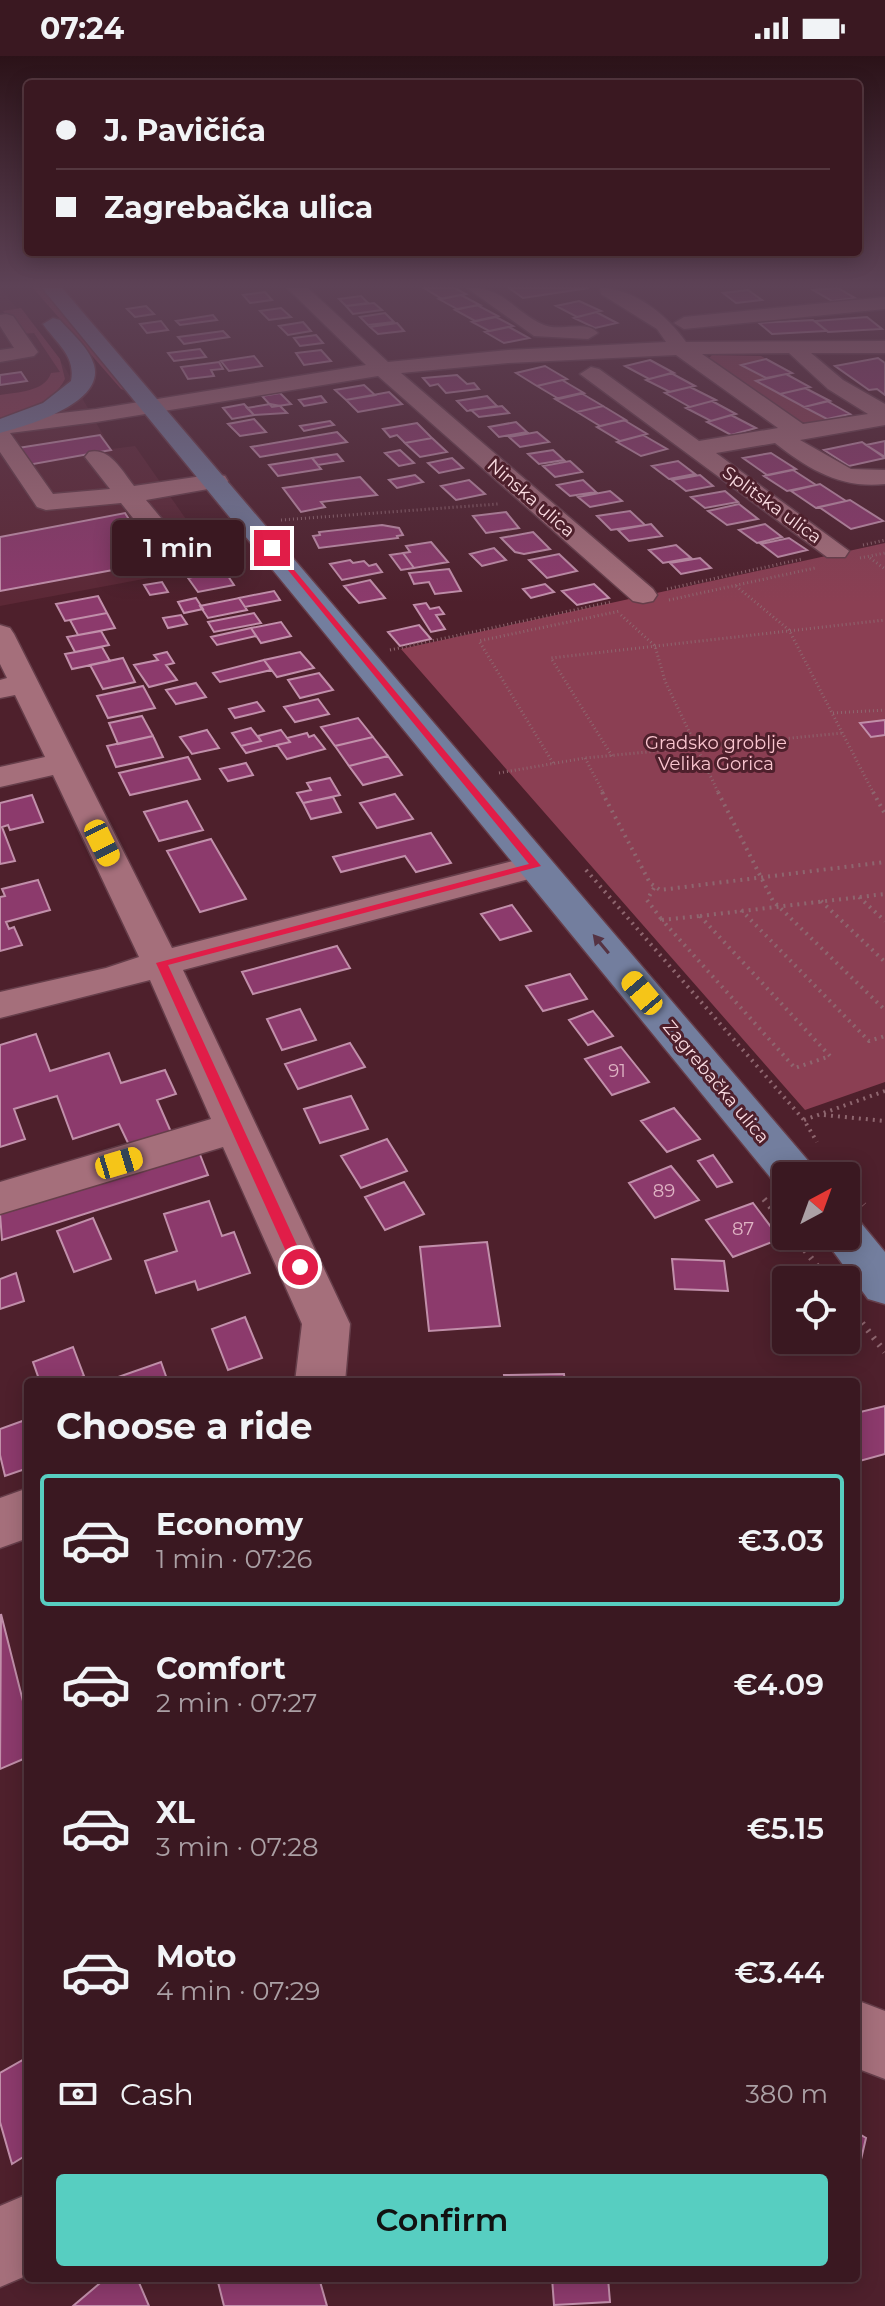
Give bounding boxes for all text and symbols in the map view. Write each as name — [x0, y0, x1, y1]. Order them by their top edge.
text: 07:24 — [40, 10, 124, 47]
text: J. Pavičića — [104, 112, 266, 149]
text: Zagrebačka ulica — [104, 189, 373, 226]
street label: Ninska ulica — [483, 454, 579, 542]
street label: Splitska ulica — [718, 462, 826, 548]
callout: 1 min — [112, 520, 244, 576]
route end — [254, 530, 290, 566]
text: 1 min — [143, 532, 213, 564]
park label: Gradsko groblje Velika Gorica — [645, 732, 787, 775]
car — [81, 816, 123, 870]
one-way arrow — [593, 934, 610, 954]
car — [617, 967, 667, 1019]
street label: Zagrebačka ulica — [658, 1016, 774, 1148]
house number: 91 — [608, 1060, 626, 1082]
car — [93, 1145, 145, 1181]
north arrow — [772, 1162, 860, 1250]
map controls — [772, 1162, 860, 1354]
house number: 89 — [653, 1180, 675, 1202]
house number: 87 — [732, 1218, 754, 1240]
route start — [282, 1249, 318, 1285]
button: locate — [772, 1266, 860, 1354]
text: Choose a ride — [56, 1404, 313, 1448]
icon: car — [60, 1504, 132, 1576]
text: Economy — [156, 1506, 303, 1543]
text: €3.03 — [738, 1522, 824, 1559]
text: 1 min · 07:26 — [156, 1543, 312, 1575]
icon: car — [60, 1648, 132, 1720]
text: Comfort — [156, 1650, 286, 1687]
text: €4.09 — [734, 1666, 824, 1703]
text: 2 min · 07:27 — [156, 1687, 317, 1719]
icon: car — [60, 1792, 132, 1864]
text: XL — [156, 1794, 195, 1831]
text: €5.15 — [747, 1810, 824, 1847]
text: 3 min · 07:28 — [156, 1831, 318, 1863]
icon: car — [60, 1936, 132, 2008]
text: Moto — [156, 1938, 237, 1975]
text: €3.44 — [735, 1954, 824, 1991]
text: 4 min · 07:29 — [156, 1975, 320, 2007]
icon: cash — [56, 2072, 100, 2116]
text: Cash — [120, 2076, 194, 2113]
text: 380 m — [745, 2078, 828, 2110]
button: Confirm — [56, 2174, 828, 2266]

